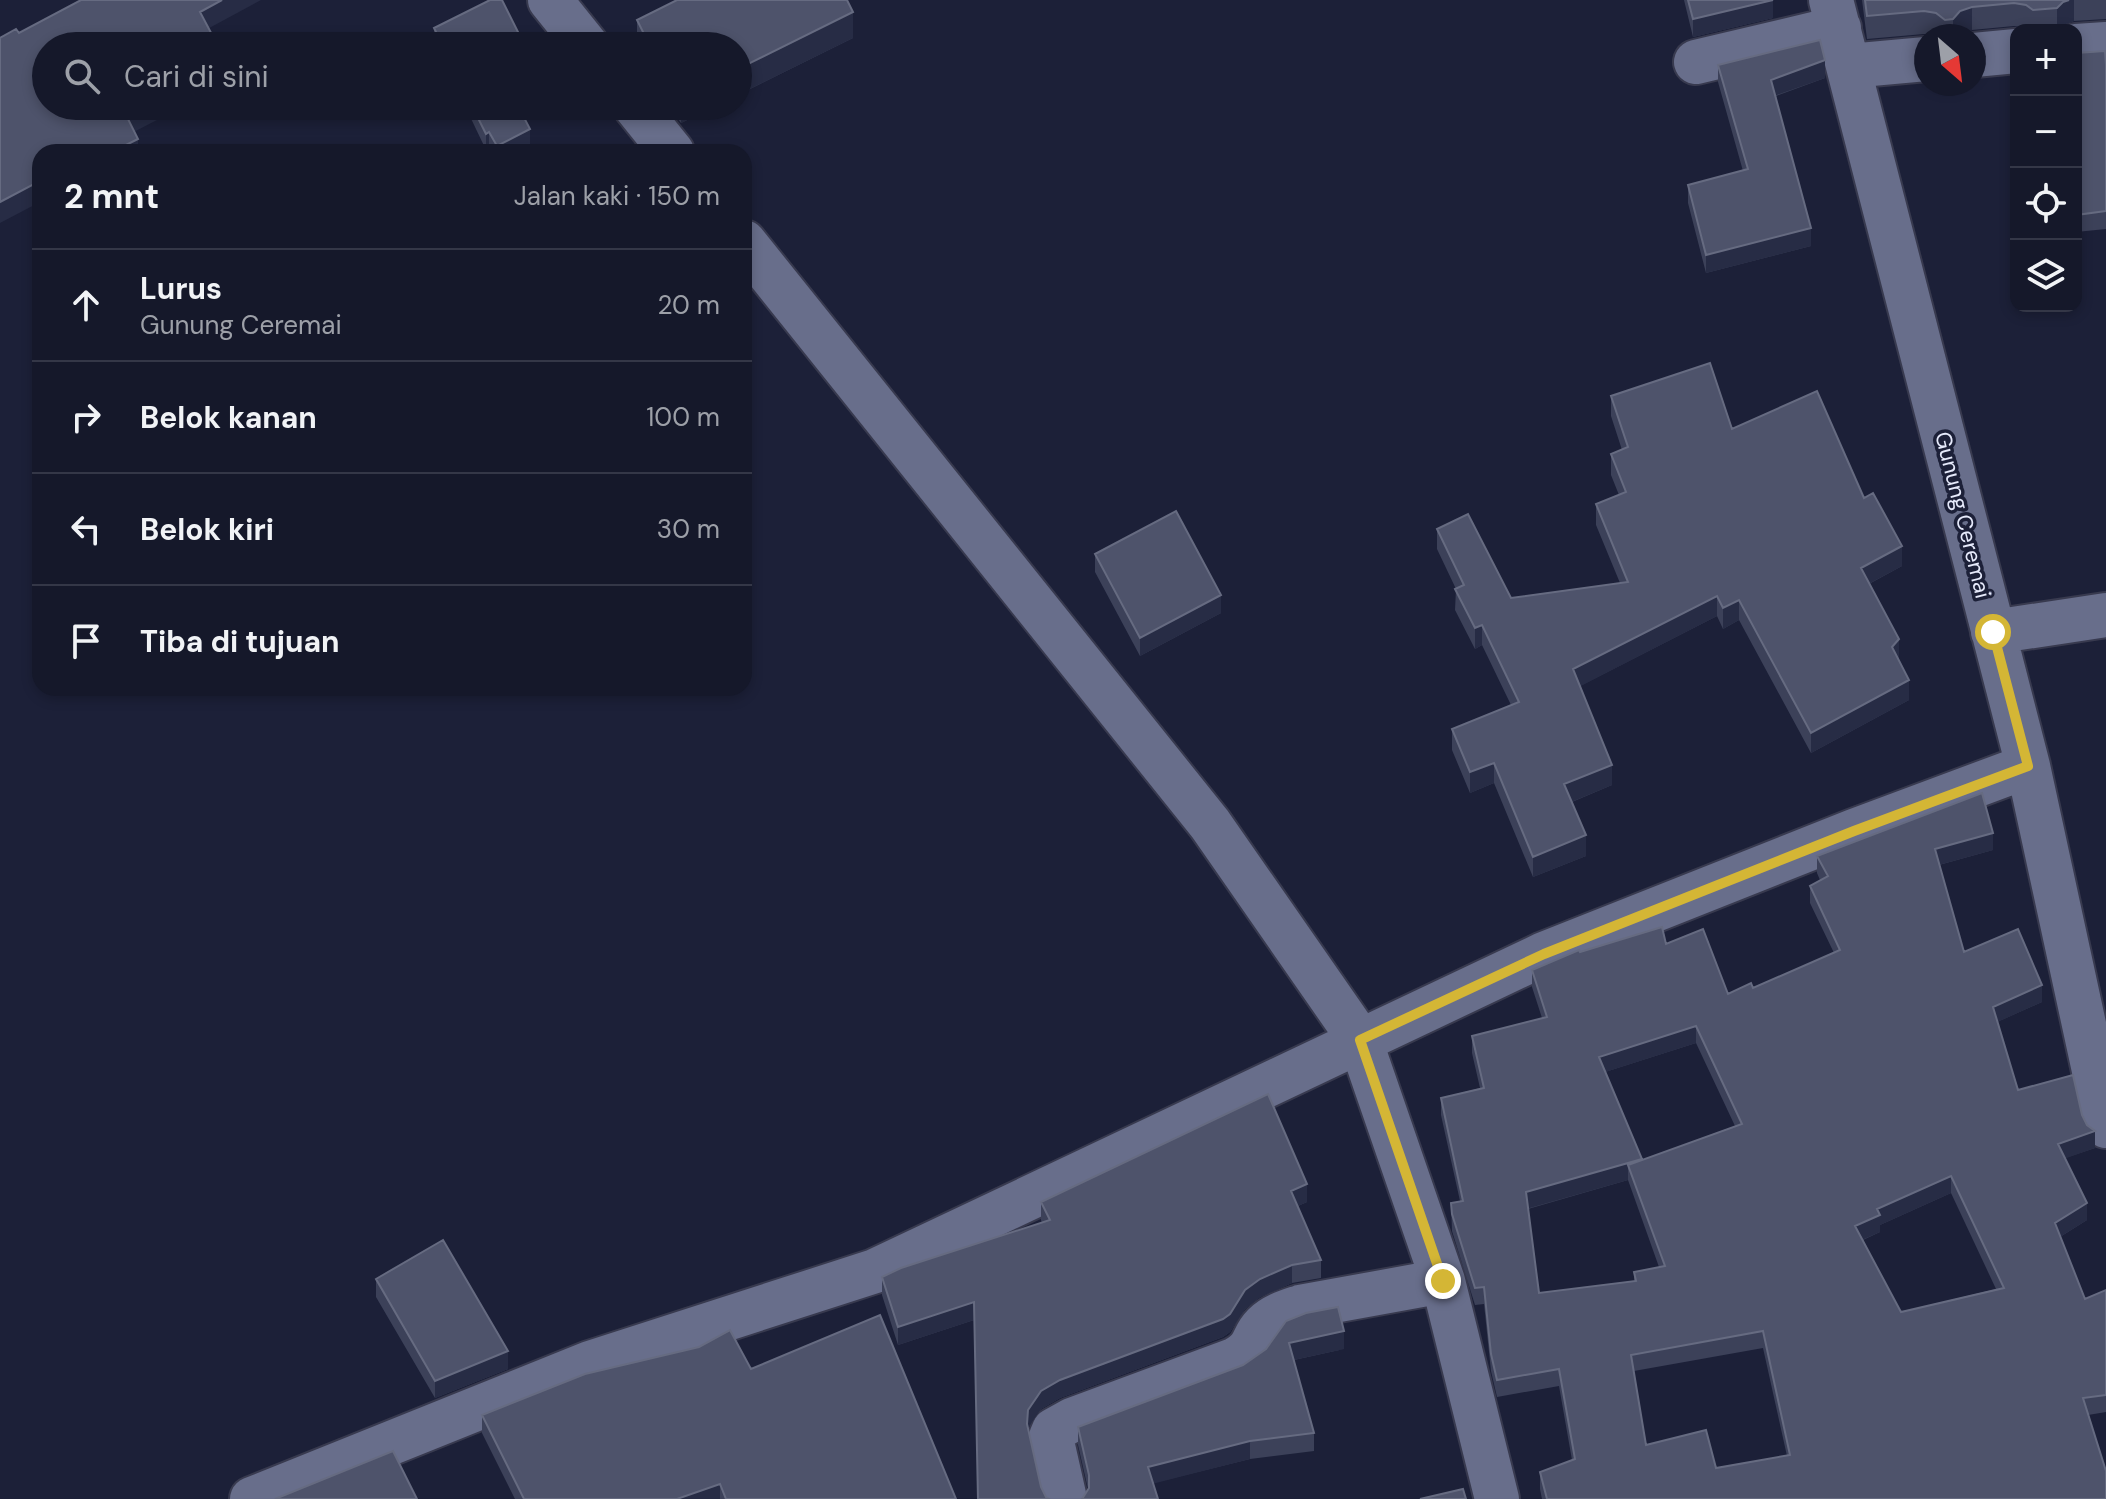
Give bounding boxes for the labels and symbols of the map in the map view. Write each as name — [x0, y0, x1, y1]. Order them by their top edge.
north arrow — [1914, 24, 1986, 96]
street label: Gunung Ceremai — [1928, 429, 1998, 601]
route start — [1975, 614, 2011, 650]
route end — [1425, 1263, 1461, 1299]

